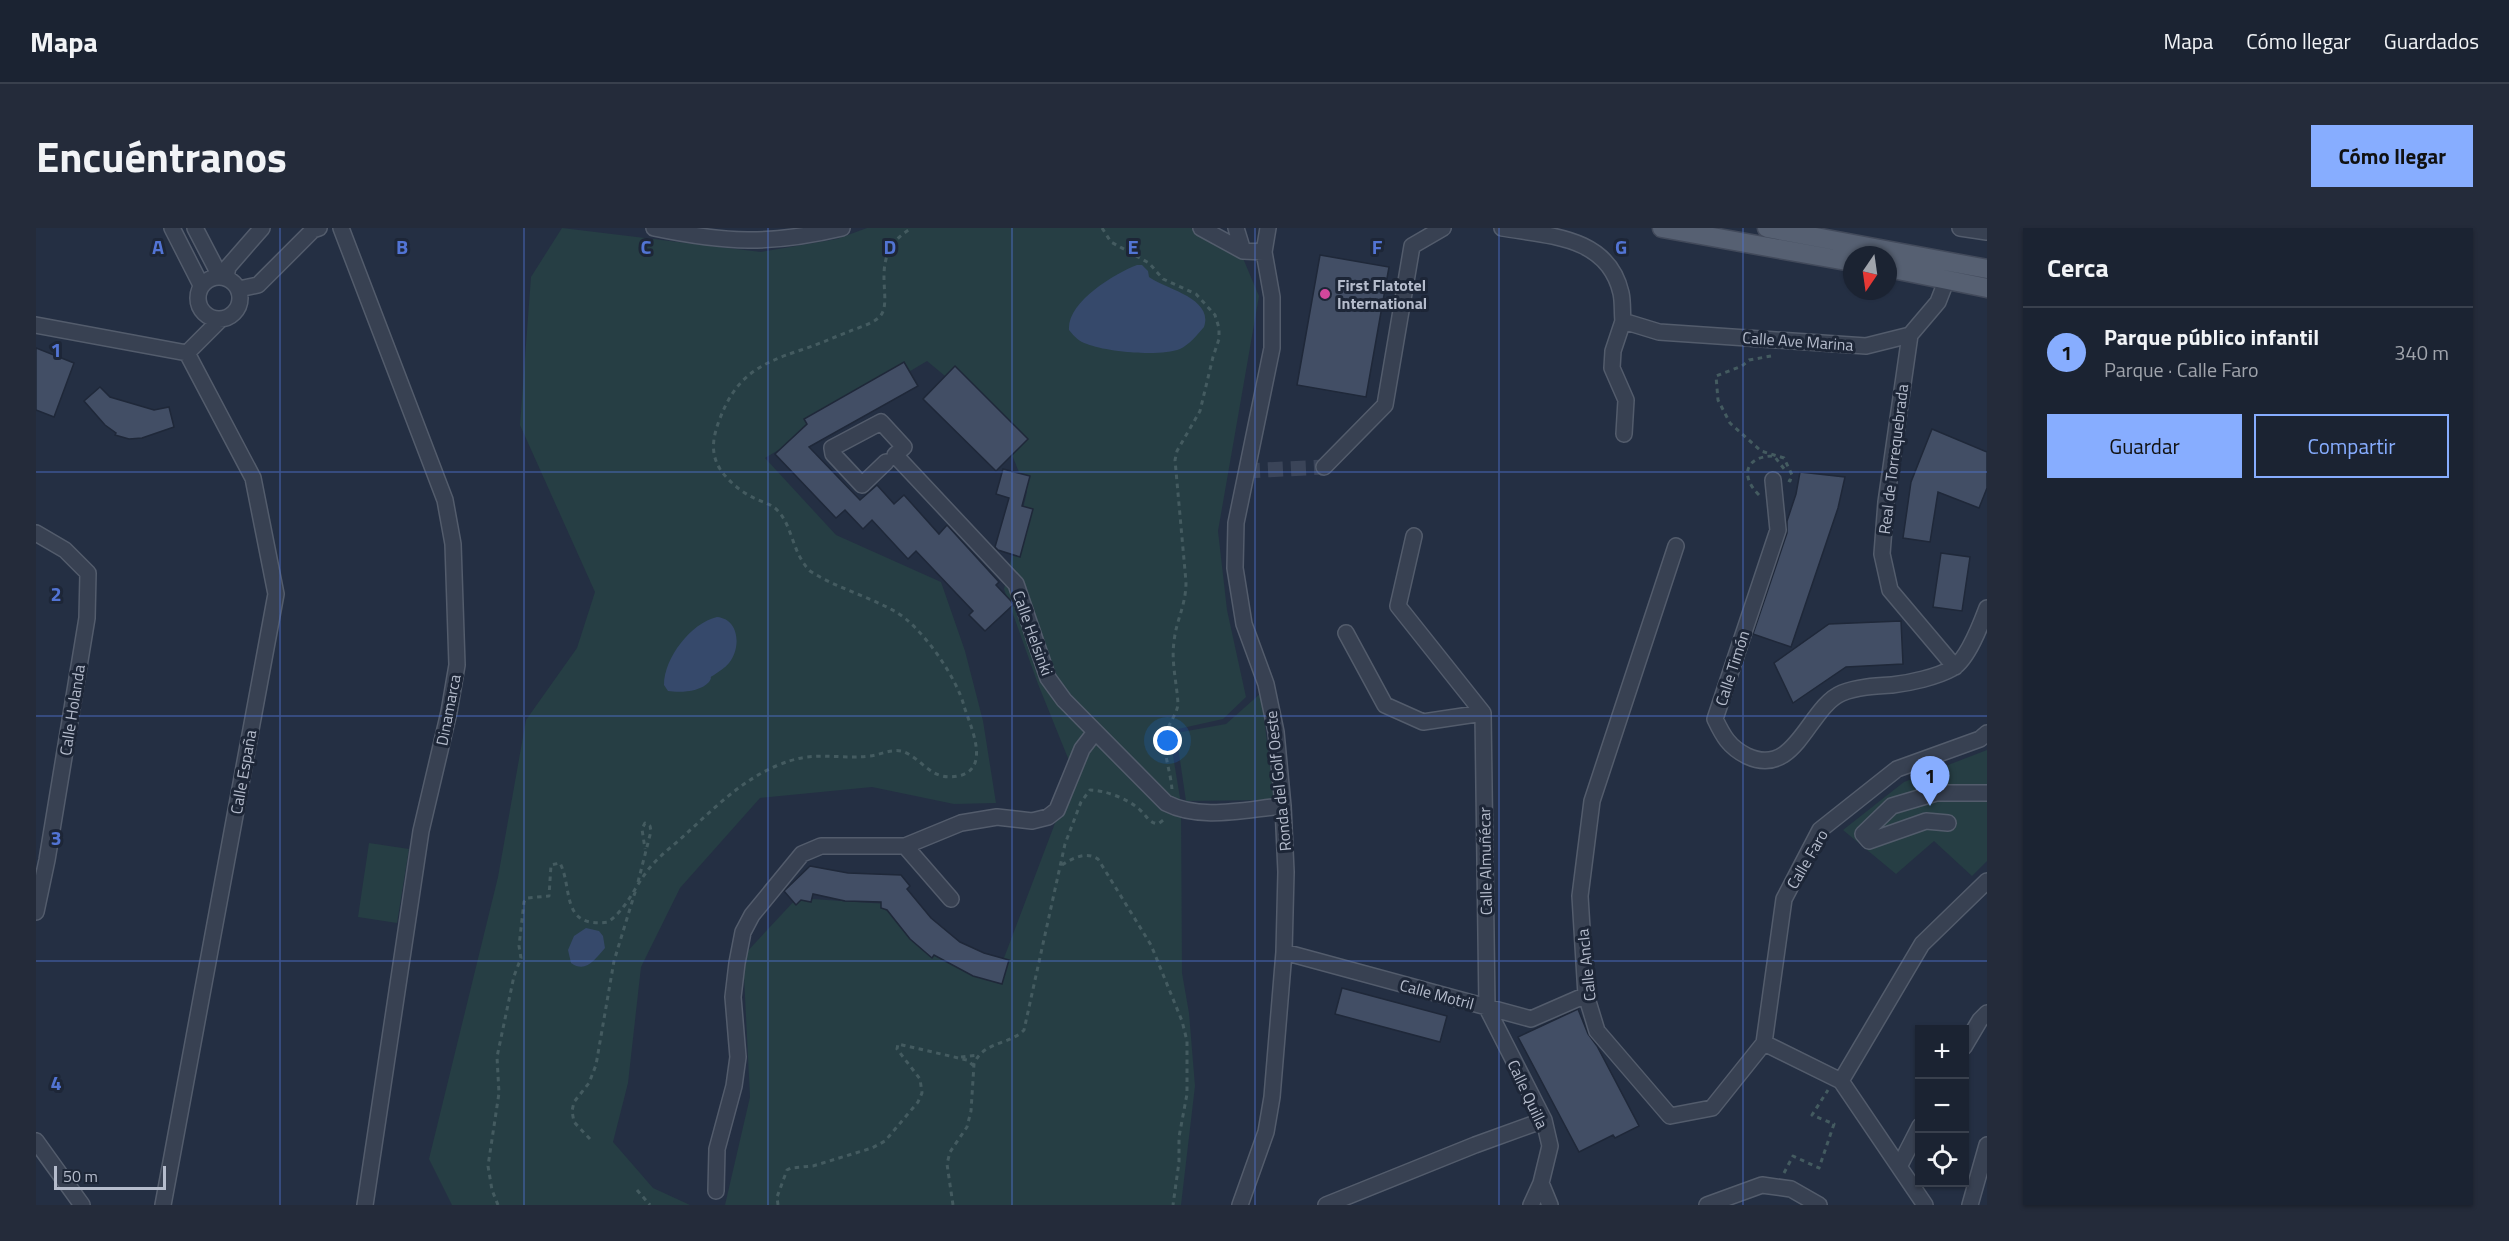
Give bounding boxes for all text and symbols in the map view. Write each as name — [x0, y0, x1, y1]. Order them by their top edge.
text: Mapa — [30, 20, 98, 63]
text: Mapa — [2164, 25, 2213, 57]
text: Cómo llegar — [2246, 25, 2351, 57]
text: Guardados — [2384, 25, 2479, 57]
text: Encuéntranos — [36, 124, 287, 188]
button: Cómo llegar — [2311, 125, 2473, 187]
text: A — [152, 231, 164, 262]
text: B — [396, 231, 408, 262]
text: C — [641, 231, 652, 262]
text: D — [884, 231, 896, 262]
text: E — [1127, 231, 1139, 262]
text: F — [1372, 231, 1383, 262]
text: G — [1615, 231, 1627, 262]
north arrow — [1843, 246, 1897, 300]
text: Cerca — [2047, 248, 2109, 287]
place label: First Flatotel International — [1337, 273, 1427, 315]
marker: First Flatotel International — [1318, 287, 1332, 301]
text: Parque público infantil — [2104, 320, 2319, 354]
street label: Calle Ave Marina — [1742, 325, 1854, 357]
text: 1 — [50, 334, 62, 365]
text: 1 — [2061, 337, 2072, 368]
text: 340 m — [2394, 337, 2449, 368]
text: Parque · Calle Faro — [2104, 354, 2259, 385]
street label: Real de Torrequebrada — [1872, 383, 1914, 535]
button: Guardar — [2047, 414, 2242, 478]
button: Compartir — [2254, 414, 2449, 478]
text: 2 — [50, 578, 62, 609]
street label: Calle Helsinki — [1007, 587, 1059, 679]
street label: Calle Timón — [1709, 627, 1755, 709]
street label: Calle Holanda — [53, 663, 91, 757]
street label: Dinamarca — [429, 672, 467, 748]
street label: Ronda del Golf Oeste — [1259, 710, 1297, 852]
your location — [1153, 726, 1182, 755]
street label: Calle España — [224, 728, 262, 816]
pin: 1 — [1910, 756, 1950, 806]
street label: Calle Almuñécar — [1472, 806, 1498, 915]
text: 3 — [50, 822, 62, 853]
street label: Calle Faro — [1780, 825, 1834, 893]
street label: Calle Ancla — [1570, 928, 1602, 1002]
street label: Calle Motril — [1397, 973, 1477, 1015]
map controls — [1915, 1025, 1969, 1187]
button: + — [1915, 1025, 1969, 1079]
street label: Calle Quilla — [1502, 1056, 1554, 1132]
text: 4 — [50, 1067, 62, 1098]
button: − — [1915, 1079, 1969, 1133]
button: locate — [1915, 1133, 1969, 1187]
scale bar — [54, 1163, 166, 1190]
text: 50 m — [63, 1164, 98, 1188]

